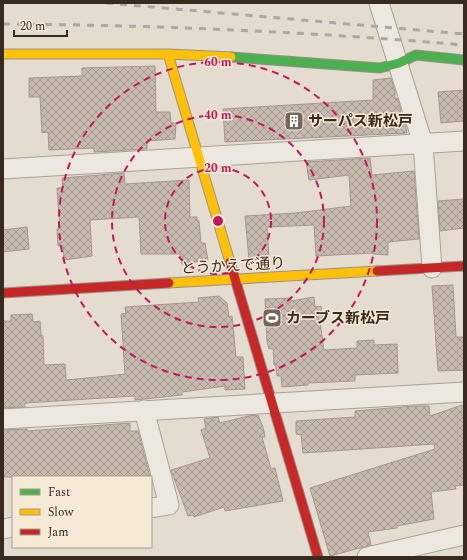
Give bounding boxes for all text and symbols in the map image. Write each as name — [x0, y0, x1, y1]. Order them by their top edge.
scale bar — [14, 12, 67, 38]
text: 20 m — [20, 17, 45, 36]
text: 60 m — [204, 53, 232, 72]
text: 40 m — [204, 106, 232, 125]
building icon: サーパス新松戸 — [283, 110, 305, 132]
place label: サーパス新松戸 — [308, 110, 413, 133]
text: 20 m — [204, 159, 232, 178]
centre of rings — [211, 214, 225, 228]
street label: とうかえで通り — [180, 252, 286, 280]
sports icon: カーブス新松戸 — [261, 307, 283, 329]
place label: カーブス新松戸 — [286, 307, 390, 330]
legend — [12, 476, 152, 548]
text: Fast — [48, 483, 70, 502]
text: Slow — [48, 503, 74, 522]
text: Jam — [48, 523, 69, 542]

